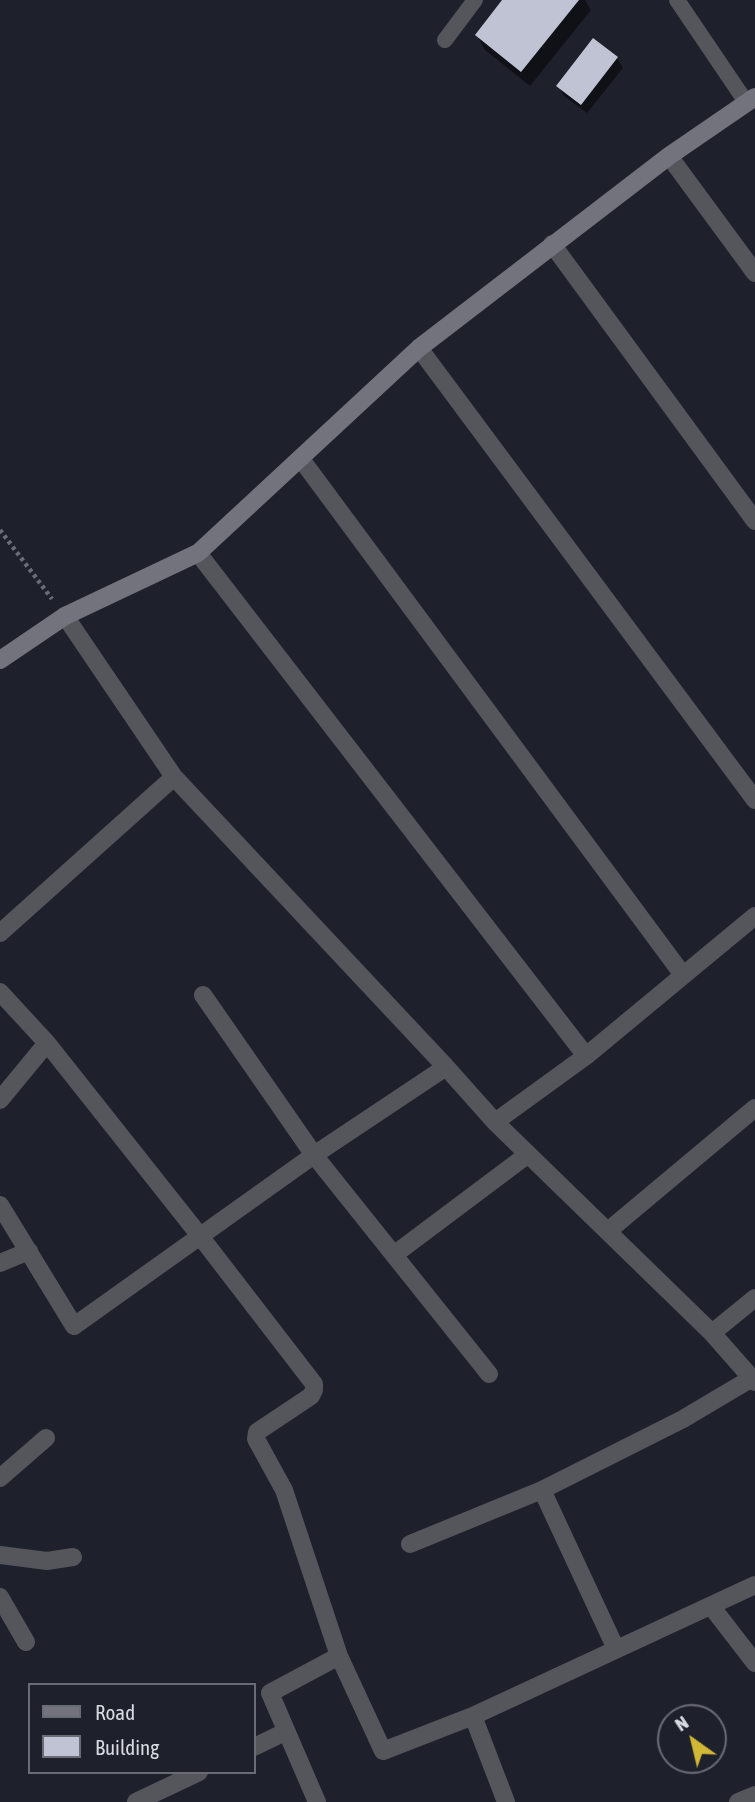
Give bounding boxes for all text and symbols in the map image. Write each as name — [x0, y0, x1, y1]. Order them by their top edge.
legend — [28, 1683, 256, 1774]
text: Road — [95, 1700, 135, 1724]
north arrow — [657, 1704, 727, 1774]
text: N — [671, 1711, 692, 1736]
text: Building — [95, 1735, 159, 1759]

